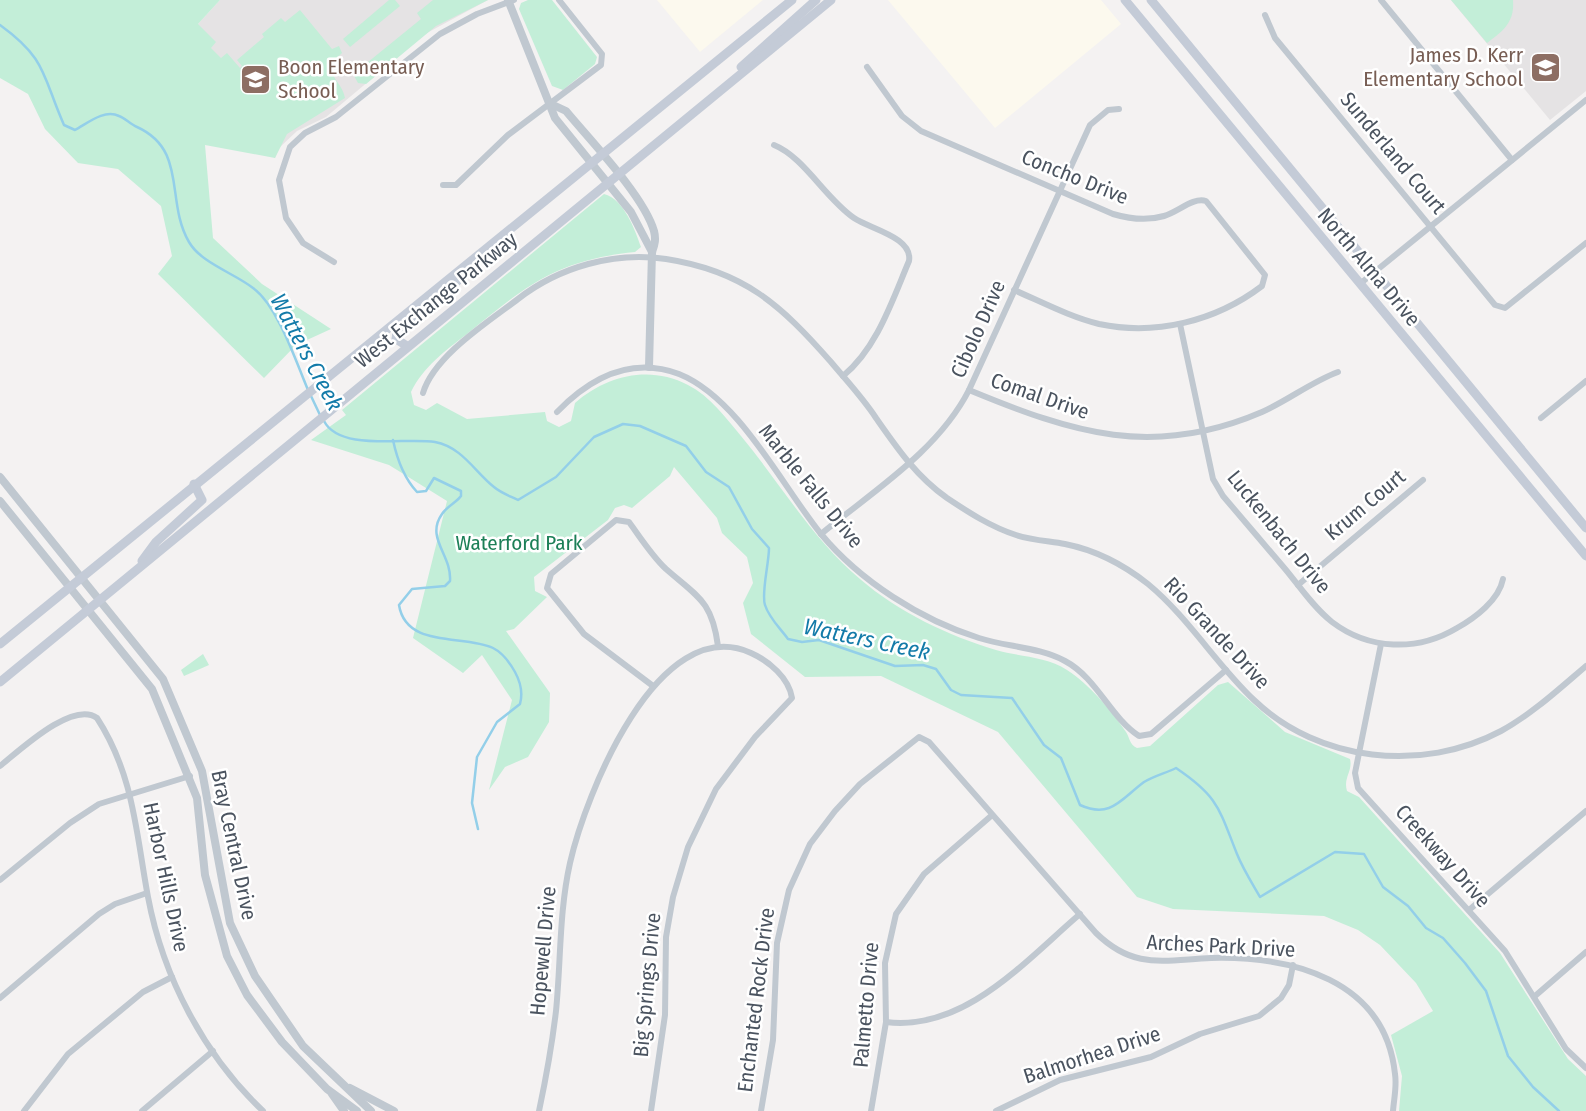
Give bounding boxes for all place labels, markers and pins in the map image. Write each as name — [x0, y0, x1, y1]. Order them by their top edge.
place label: James D. Kerr Elementary School — [1363, 42, 1524, 92]
school or university icon: James D. Kerr Elementary School — [1529, 50, 1563, 84]
place label: Boon Elementary School — [278, 54, 425, 104]
school or university icon: Boon Elementary School — [238, 62, 272, 96]

